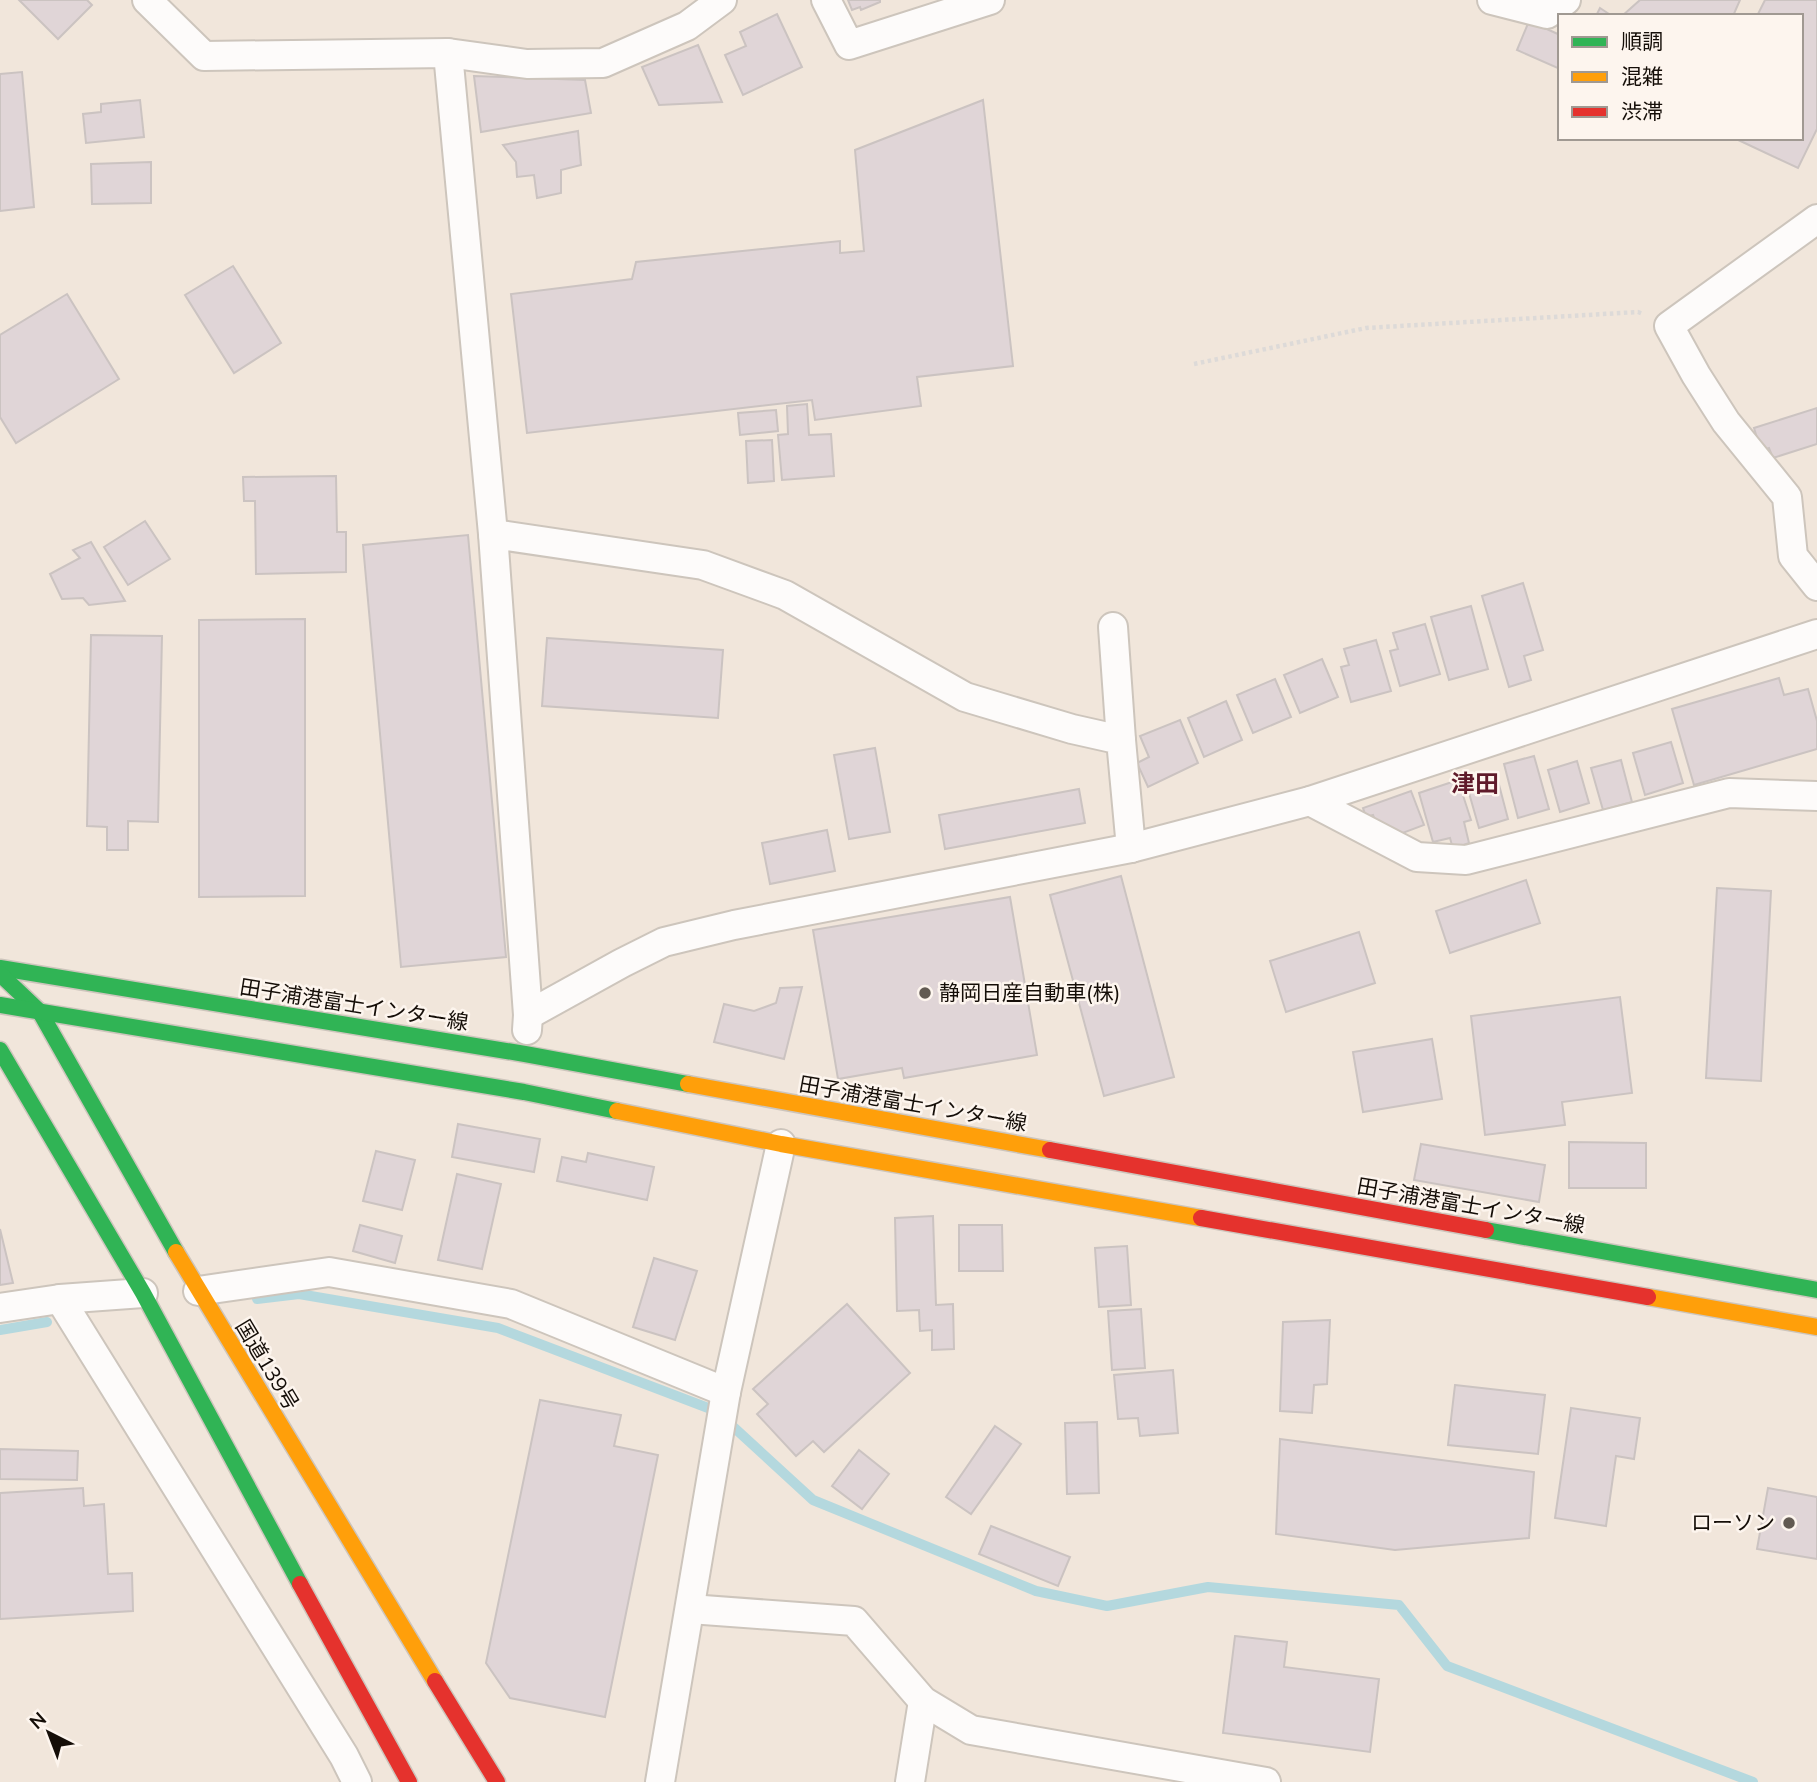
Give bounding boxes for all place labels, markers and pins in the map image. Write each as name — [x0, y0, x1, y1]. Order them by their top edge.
place label: 静岡日産自動車(株) — [939, 979, 1120, 1005]
marker: 静岡日産自動車(株) — [917, 985, 933, 1001]
place label: ローソン — [1691, 1509, 1775, 1535]
marker: ローソン — [1781, 1515, 1797, 1531]

